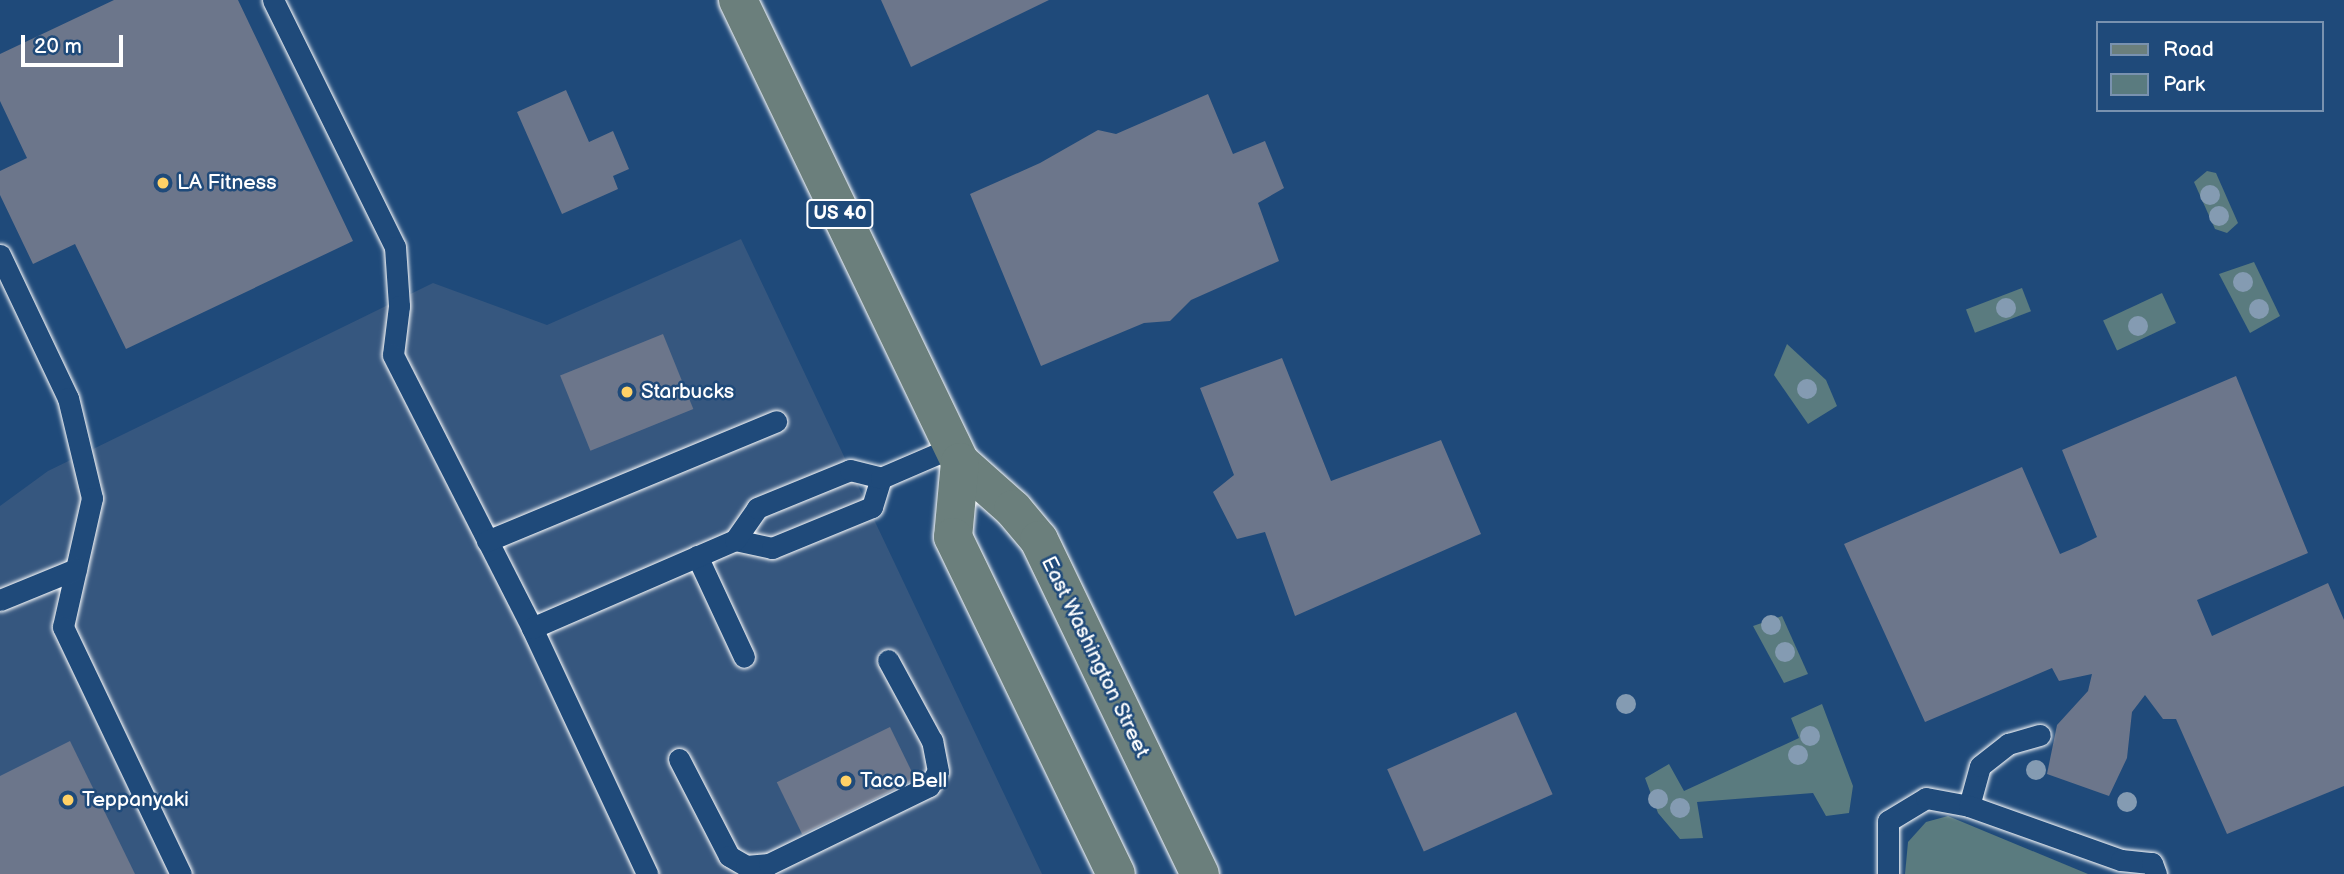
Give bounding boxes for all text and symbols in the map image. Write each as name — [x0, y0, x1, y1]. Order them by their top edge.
scale bar — [24, 21, 126, 65]
legend — [2096, 21, 2323, 112]
text: 20 m — [34, 34, 82, 59]
text: Road — [2163, 37, 2214, 62]
text: Park — [2163, 72, 2205, 97]
place label: LA Fitness — [177, 170, 277, 196]
marker: LA Fitness — [155, 175, 171, 191]
road number: US 40 — [805, 198, 875, 230]
place label: Starbucks — [641, 379, 734, 405]
marker: Starbucks — [619, 384, 635, 400]
street label: East Washington Street — [1035, 552, 1155, 762]
place label: Taco Bell — [860, 768, 947, 794]
marker: Taco Bell — [838, 773, 854, 789]
place label: Teppanyaki — [82, 787, 189, 813]
marker: Teppanyaki — [60, 792, 76, 808]

